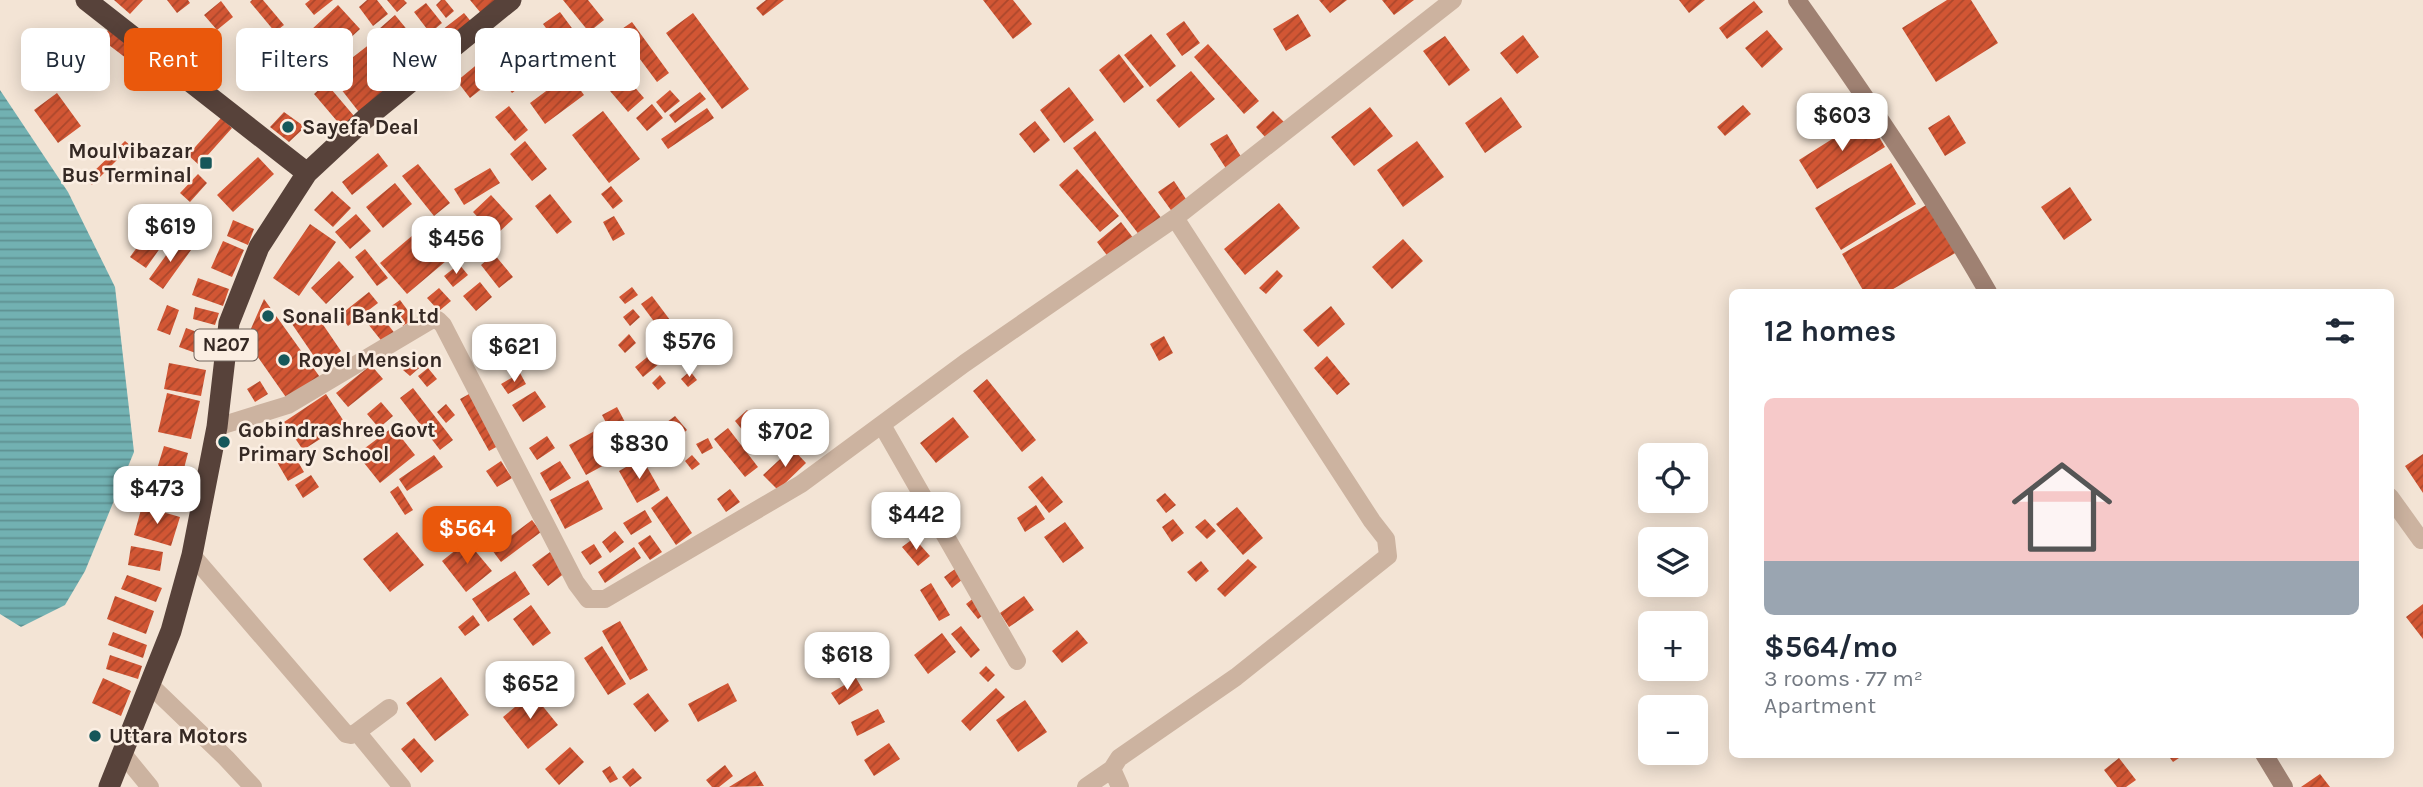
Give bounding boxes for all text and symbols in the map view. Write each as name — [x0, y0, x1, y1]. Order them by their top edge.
chip: Buy — [21, 28, 110, 91]
chip: Rent — [124, 28, 222, 91]
chip: Filters — [236, 28, 353, 91]
chip: New — [367, 28, 461, 91]
chip: Apartment — [475, 28, 640, 91]
pin: $603 — [1801, 94, 1883, 153]
text: $603 — [1813, 102, 1871, 129]
place label: Sayefa Deal — [302, 115, 419, 139]
marker: Sayefa Deal — [280, 119, 296, 135]
place label: Moulvibazar Bus Terminal — [61, 139, 193, 187]
marker: Moulvibazar Bus Terminal — [198, 155, 214, 171]
pin: $619 — [129, 204, 211, 264]
text: $619 — [144, 213, 196, 240]
pin: $456 — [415, 216, 497, 276]
text: $456 — [428, 225, 484, 252]
place label: Sonali Bank Ltd — [282, 304, 440, 328]
marker: Sonali Bank Ltd — [260, 308, 276, 324]
icon: filters — [2321, 312, 2359, 350]
text: 12 homes — [1764, 313, 1896, 349]
pin: $576 — [648, 320, 730, 379]
pin: $621 — [473, 324, 555, 384]
text: $576 — [662, 328, 716, 355]
road number: N207 — [194, 330, 258, 360]
text: $621 — [488, 333, 540, 360]
place label: Royel Mension — [298, 348, 442, 372]
marker: Royel Mension — [276, 352, 292, 368]
pin: $702 — [744, 410, 826, 469]
place label: Gobindrashree Govt Primary School — [238, 418, 436, 466]
text: $702 — [757, 418, 813, 445]
pin: $830 — [598, 421, 680, 481]
text: $830 — [609, 430, 669, 457]
marker: Gobindrashree Govt Primary School — [216, 434, 232, 450]
map controls — [1638, 443, 1708, 765]
button: locate — [1638, 443, 1708, 513]
icon: home — [1999, 444, 2125, 570]
pin: $473 — [116, 466, 198, 526]
text: $473 — [129, 475, 185, 502]
pin: $442 — [875, 492, 957, 552]
text: $442 — [887, 501, 945, 528]
pin: $564 — [426, 506, 508, 566]
text: $564 — [439, 515, 495, 542]
button: layers — [1638, 527, 1708, 597]
button: + — [1638, 611, 1708, 681]
text: $564/mo — [1764, 629, 1898, 665]
pin: $618 — [806, 632, 888, 692]
text: $618 — [821, 641, 873, 668]
pin: $652 — [489, 662, 571, 721]
text: 3 rooms · 77 m² — [1764, 665, 1923, 692]
text: $652 — [501, 670, 559, 697]
text: Apartment — [1764, 692, 1876, 719]
button: − — [1638, 695, 1708, 765]
place label: Uttara Motors — [109, 724, 248, 748]
marker: Uttara Motors — [87, 728, 103, 744]

